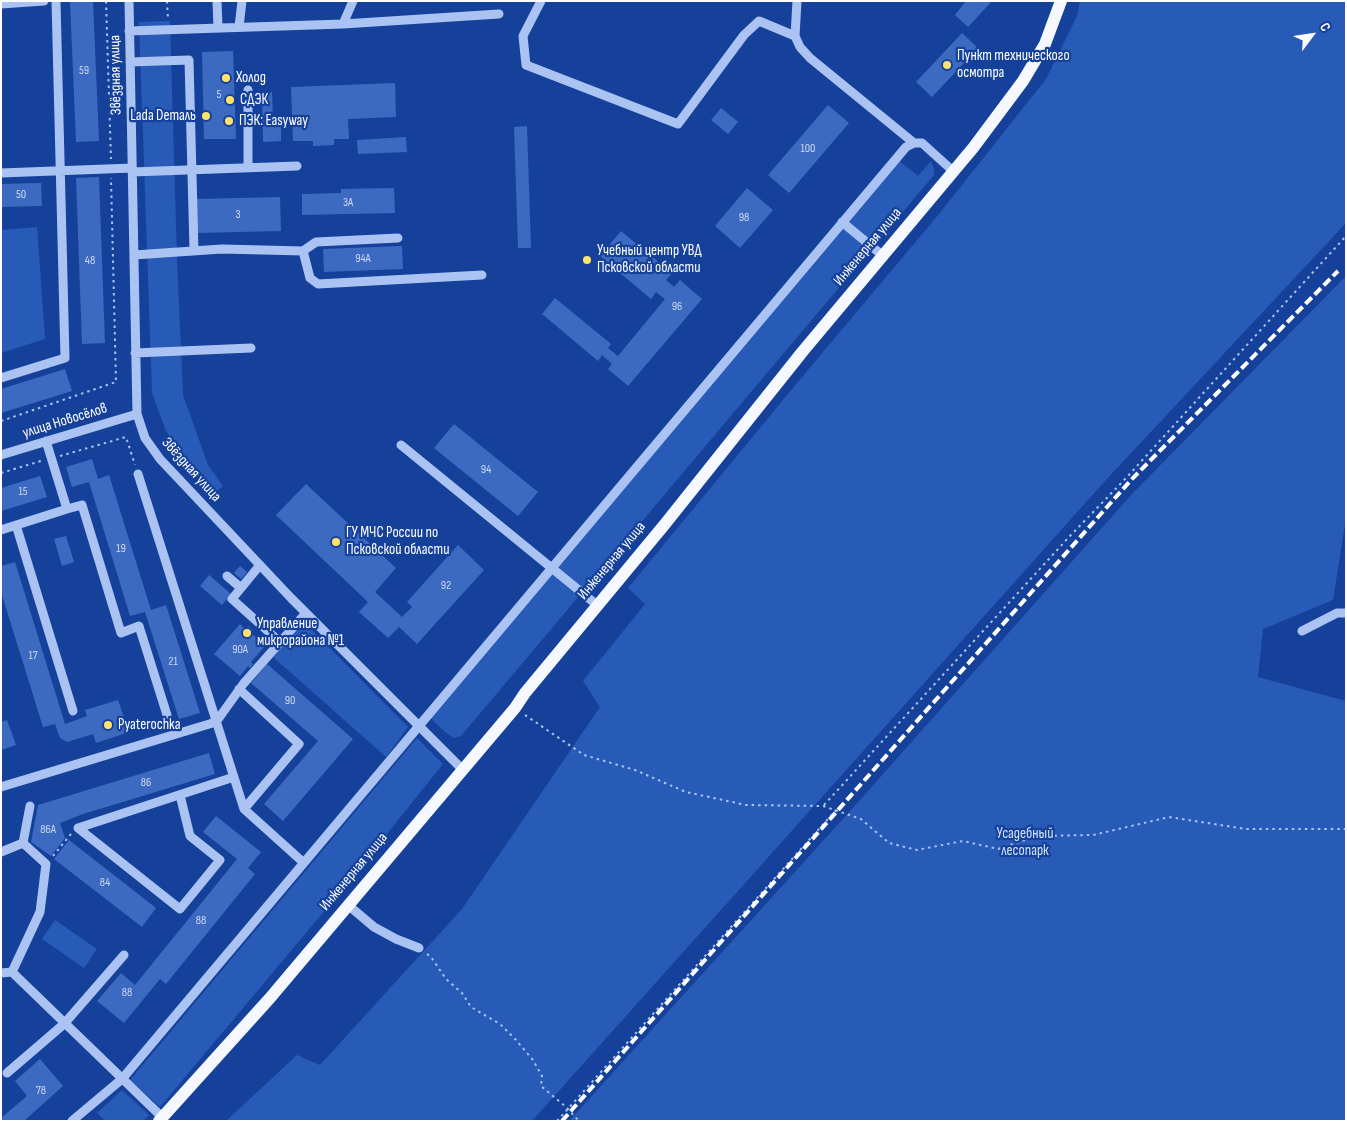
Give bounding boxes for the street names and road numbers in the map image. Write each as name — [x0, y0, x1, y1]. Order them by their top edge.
street label: Звёздная улица — [106, 35, 126, 115]
street label: Инженерная улица — [830, 204, 906, 290]
street label: улица Новосёлов — [20, 400, 110, 442]
street label: Звёздная улица — [158, 434, 224, 506]
street label: Инженерная улица — [574, 518, 650, 604]
street label: Инженерная улица — [316, 829, 392, 915]

